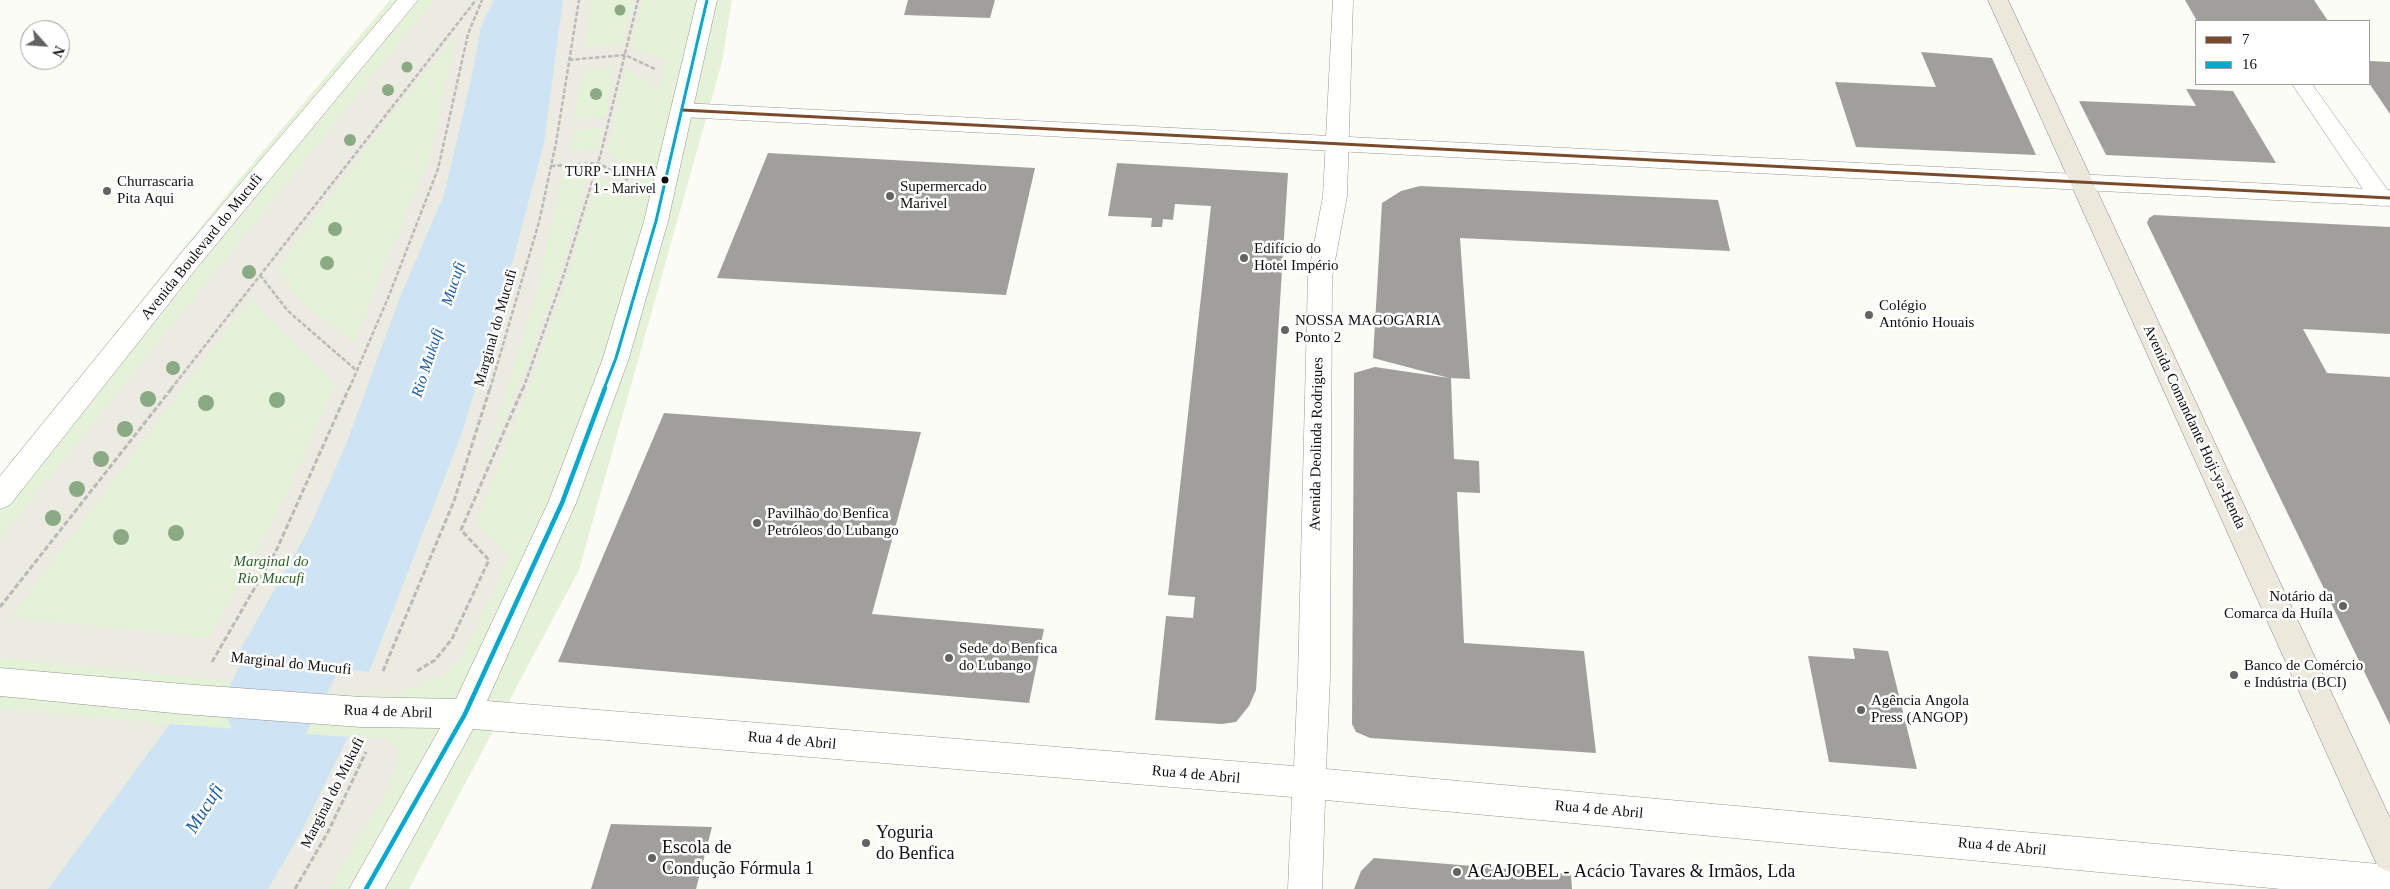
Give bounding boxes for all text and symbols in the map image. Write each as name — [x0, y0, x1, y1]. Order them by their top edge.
north arrow — [20, 20, 70, 70]
legend — [2195, 20, 2370, 85]
text: 7 — [2242, 31, 2250, 47]
text: N — [49, 44, 67, 59]
text: 16 — [2242, 56, 2257, 72]
place label: TURP - LINHA 1 - Marivel — [565, 164, 656, 196]
street label: Avenida Boulevard do Mucufi — [138, 170, 266, 324]
place label: Churrascaria Pita Aqui — [117, 173, 194, 208]
marker: TURP - LINHA 1 - Marivel — [660, 175, 670, 185]
place label: Supermercado Marivel — [900, 178, 987, 213]
marker: Churrascaria Pita Aqui — [101, 185, 113, 197]
marker: Supermercado Marivel — [884, 190, 896, 202]
place label: Edifício do Hotel Império — [1254, 240, 1339, 275]
marker: Edifício do Hotel Império — [1238, 252, 1250, 264]
water label: Mucufi — [438, 259, 470, 309]
street label: Marginal do Mucufi — [471, 267, 521, 389]
place label: Colégio António Houais — [1879, 297, 1974, 332]
marker: Colégio António Houais — [1863, 309, 1875, 321]
place label: NOSSA MAGOGARIA Ponto 2 — [1295, 312, 1441, 347]
street label: Avenida Comandante Hoji-ya-Henda — [2139, 322, 2249, 532]
marker: NOSSA MAGOGARIA Ponto 2 — [1279, 324, 1291, 336]
water label: Rio Mukufi — [408, 326, 448, 400]
street label: Avenida Deolinda Rodrigues — [1306, 357, 1328, 531]
place label: Pavilhão do Benfica Petróleos do Lubango — [767, 505, 899, 540]
marker: Pavilhão do Benfica Petróleos do Lubango — [751, 517, 763, 529]
park label: Marginal do Rio Mucufi — [234, 553, 308, 588]
place label: Notário da Comarca da Huíla — [2224, 588, 2333, 623]
marker: Notário da Comarca da Huíla — [2337, 600, 2349, 612]
place label: Sede do Benfica do Lubango — [959, 640, 1057, 675]
street label: Marginal do Mucufi — [230, 649, 352, 679]
marker: Sede do Benfica do Lubango — [943, 652, 955, 664]
place label: Banco de Comércio e Indústria (BCI) — [2244, 657, 2363, 692]
marker: Banco de Comércio e Indústria (BCI) — [2228, 669, 2240, 681]
place label: Agência Angola Press (ANGOP) — [1871, 692, 1969, 727]
street label: Rua 4 de Abril — [343, 701, 433, 723]
marker: Agência Angola Press (ANGOP) — [1855, 704, 1867, 716]
street label: Rua 4 de Abril — [747, 728, 837, 754]
street label: Marginal do Mukufi — [297, 734, 369, 852]
street label: Rua 4 de Abril — [1151, 762, 1241, 788]
water label: Mucufi — [181, 780, 229, 838]
street label: Rua 4 de Abril — [1554, 797, 1644, 823]
place label: Yoguria do Benfica — [876, 822, 954, 864]
street label: Rua 4 de Abril — [1957, 834, 2047, 860]
place label: Escola de Condução Fórmula 1 — [662, 837, 814, 880]
marker: Yoguria do Benfica — [860, 837, 872, 849]
marker: Escola de Condução Fórmula 1 — [646, 852, 658, 864]
place label: ACAJOBEL - Acácio Tavares & Irmãos, Lda — [1467, 861, 1795, 883]
marker: ACAJOBEL - Acácio Tavares & Irmãos, Lda — [1451, 866, 1463, 878]

